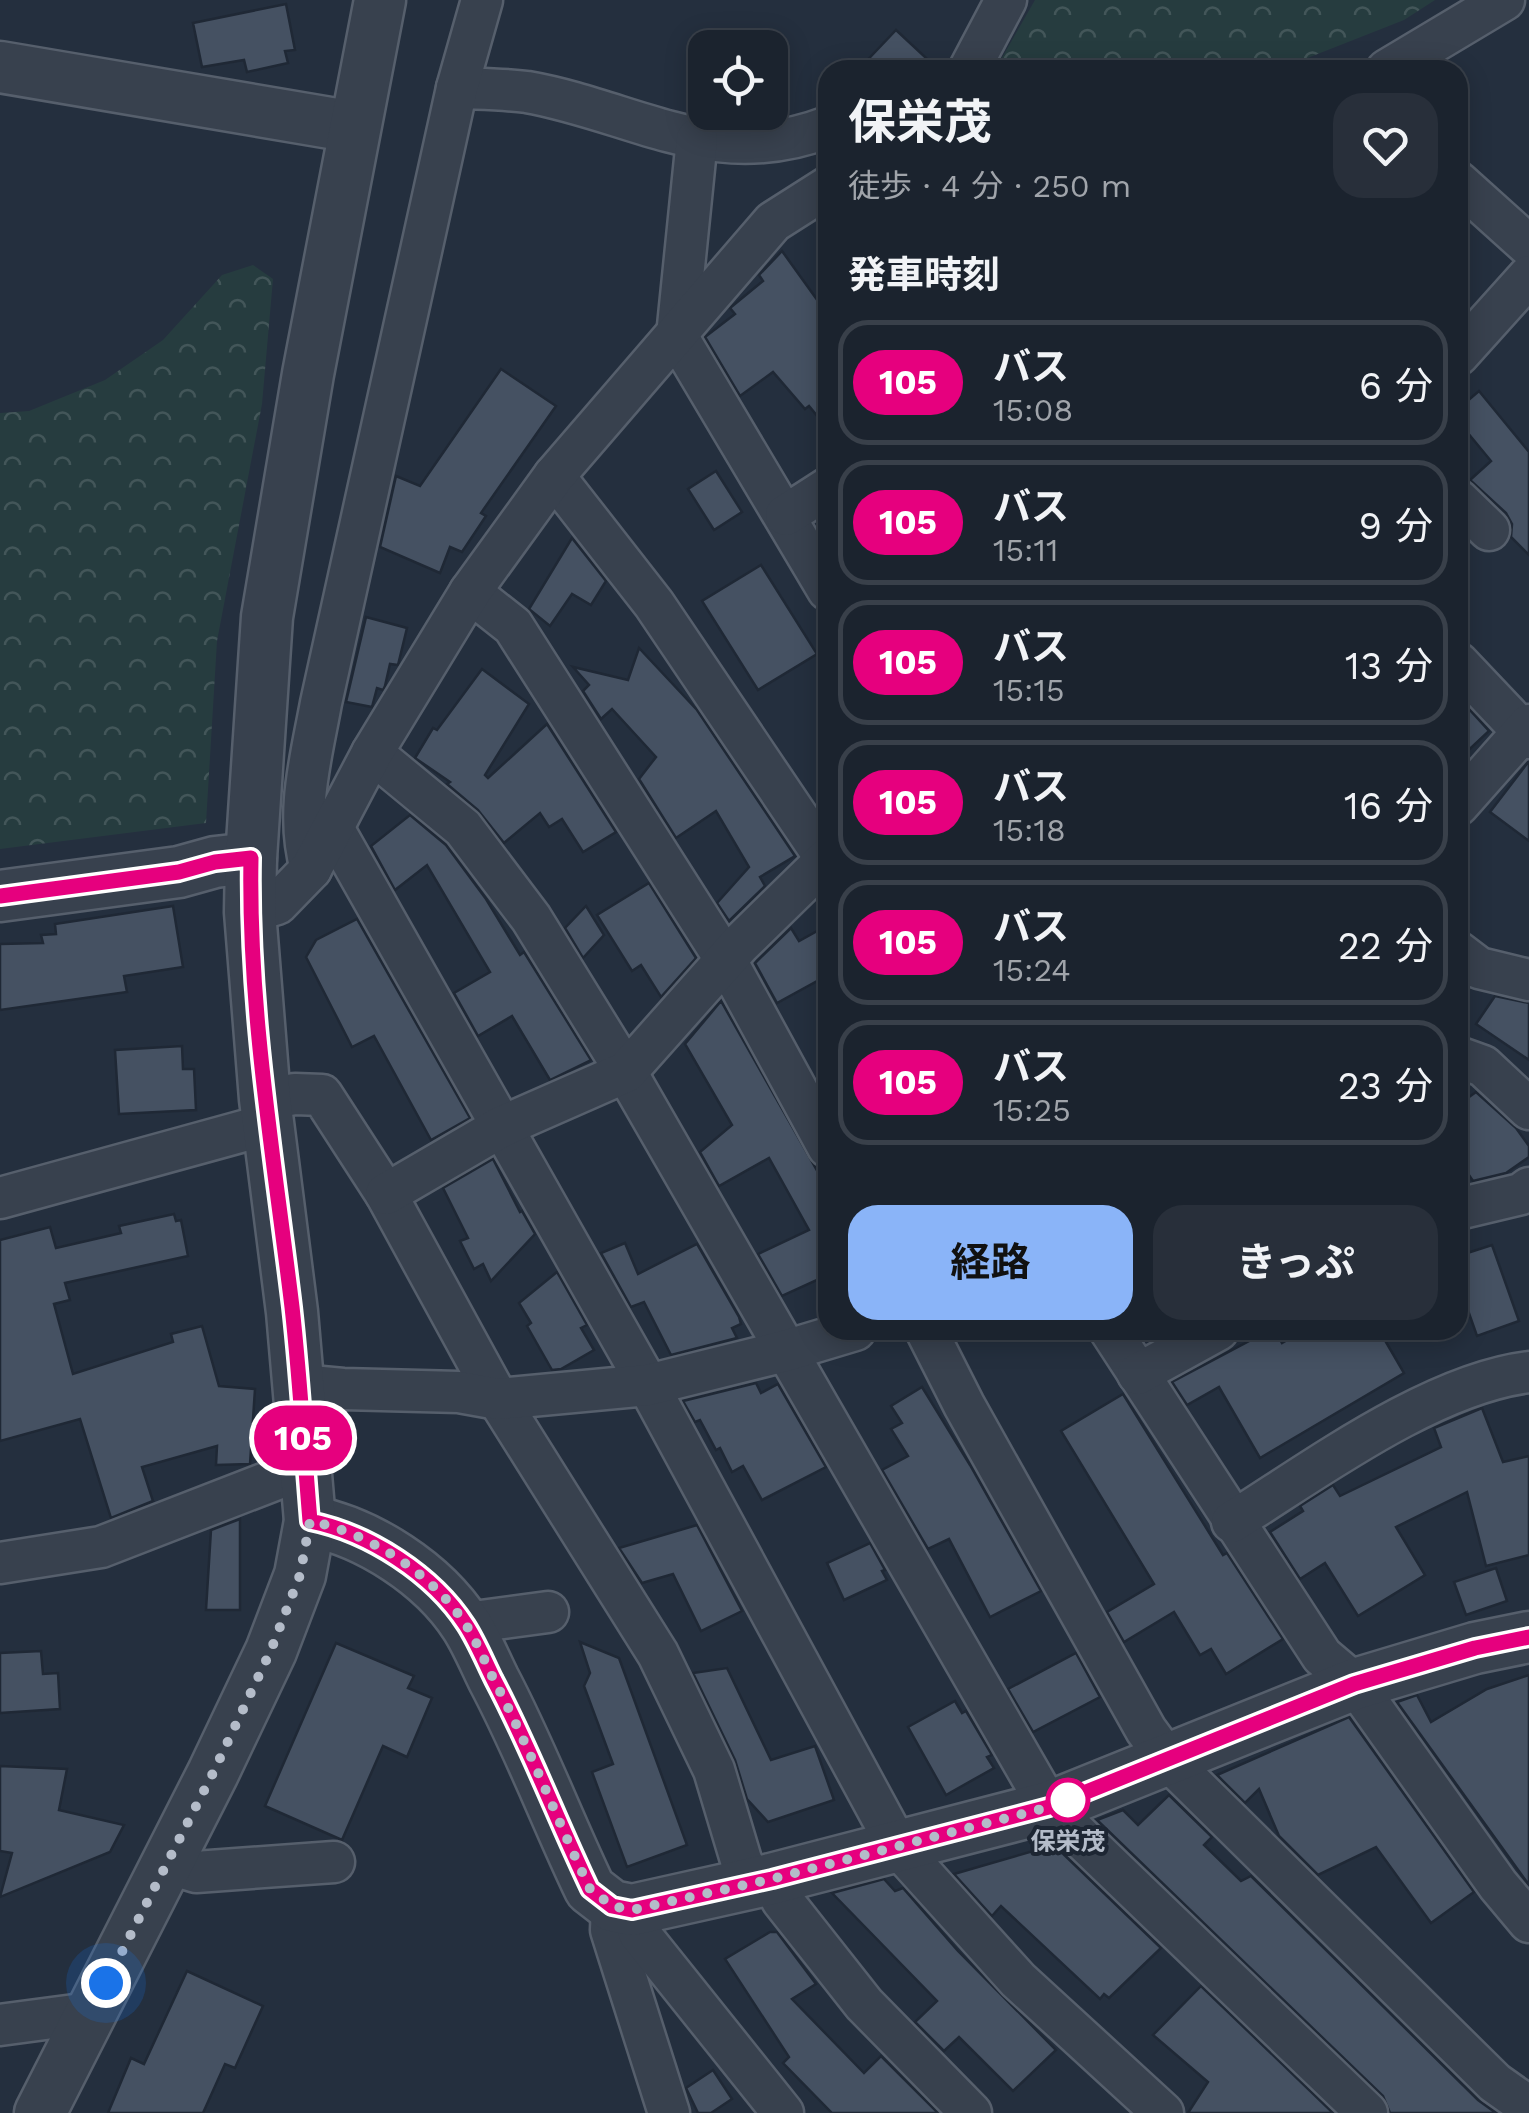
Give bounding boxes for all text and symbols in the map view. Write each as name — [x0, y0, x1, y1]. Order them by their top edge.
map controls — [688, 30, 788, 130]
button: locate — [688, 30, 788, 130]
button: heart — [1333, 93, 1438, 198]
text: 保栄茂 — [848, 94, 992, 151]
text: 徒歩 · 4 分 · 250 m — [848, 167, 1131, 205]
text: 発車時刻 — [848, 253, 1000, 297]
text: バス — [993, 345, 1069, 389]
text: 105 — [879, 361, 937, 403]
text: 6 分 — [1359, 364, 1433, 408]
text: 15:08 — [993, 391, 1073, 429]
text: バス — [993, 485, 1069, 529]
text: 105 — [879, 501, 937, 543]
text: 9 分 — [1359, 504, 1433, 548]
text: 15:11 — [993, 531, 1059, 569]
text: バス — [993, 625, 1069, 669]
text: 105 — [879, 641, 937, 683]
text: 13 分 — [1345, 644, 1433, 688]
text: 15:15 — [993, 671, 1065, 709]
text: バス — [993, 765, 1069, 809]
text: 105 — [879, 781, 937, 823]
text: 16 分 — [1344, 784, 1433, 828]
text: 15:18 — [993, 811, 1066, 849]
text: バス — [993, 905, 1069, 949]
text: 105 — [879, 921, 937, 963]
text: 22 分 — [1338, 924, 1433, 968]
text: 15:24 — [993, 951, 1071, 989]
text: バス — [993, 1045, 1069, 1089]
text: 105 — [879, 1061, 937, 1103]
text: 23 分 — [1338, 1064, 1433, 1108]
text: 15:25 — [993, 1091, 1071, 1129]
button: 経路 — [848, 1205, 1133, 1320]
button: きっぷ — [1153, 1205, 1438, 1320]
line badge: 105 — [246, 1406, 360, 1470]
text: 105 — [274, 1417, 332, 1459]
marker: 保栄茂 — [1047, 1779, 1089, 1821]
place label: 保栄茂 — [1030, 1827, 1106, 1856]
your location — [81, 1958, 131, 2008]

